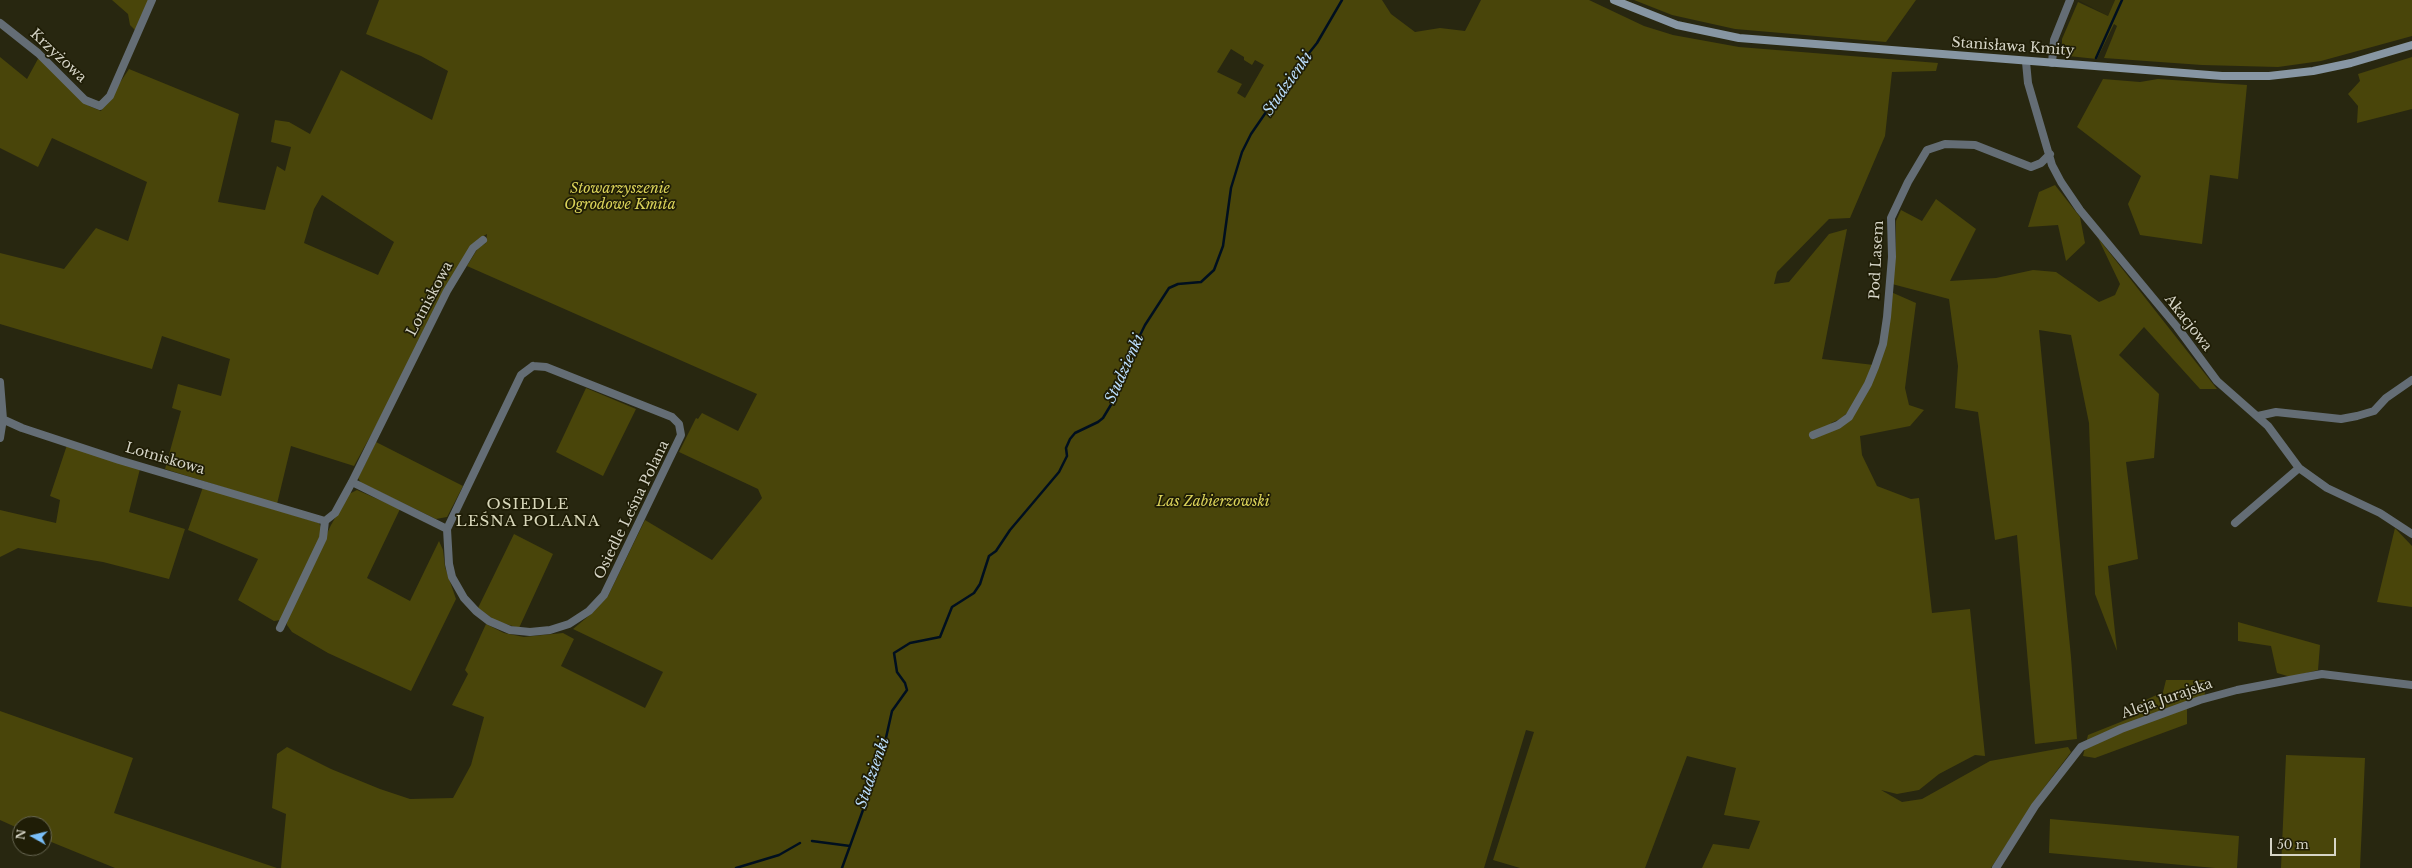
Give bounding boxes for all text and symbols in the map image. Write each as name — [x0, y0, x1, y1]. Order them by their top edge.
street label: Krzyżowa — [26, 26, 90, 86]
street label: Stanisława Kmity — [1951, 34, 2075, 60]
water label: Studzienki — [1259, 49, 1317, 119]
park label: Stowarzyszenie Ogrodowe Kmita — [564, 181, 676, 214]
street label: Pod Lasem — [1867, 220, 1887, 300]
street label: Lotniskowa — [403, 259, 457, 339]
street label: Akacjowa — [2161, 291, 2215, 355]
water label: Studzienki — [1102, 332, 1148, 406]
street label: Osiedle Leśna Polana — [591, 438, 673, 582]
street label: Lotniskowa — [123, 440, 207, 478]
park label: Las Zabierzowski — [1156, 494, 1270, 510]
district label: OSIEDLE LEŚNA POLANA — [456, 496, 600, 531]
street label: Aleja Jurajska — [2119, 676, 2215, 722]
water label: Studzienki — [852, 735, 894, 811]
north arrow — [12, 816, 52, 856]
text: N — [13, 828, 29, 841]
scale bar — [2272, 830, 2338, 856]
text: 50 m — [2277, 837, 2309, 852]

